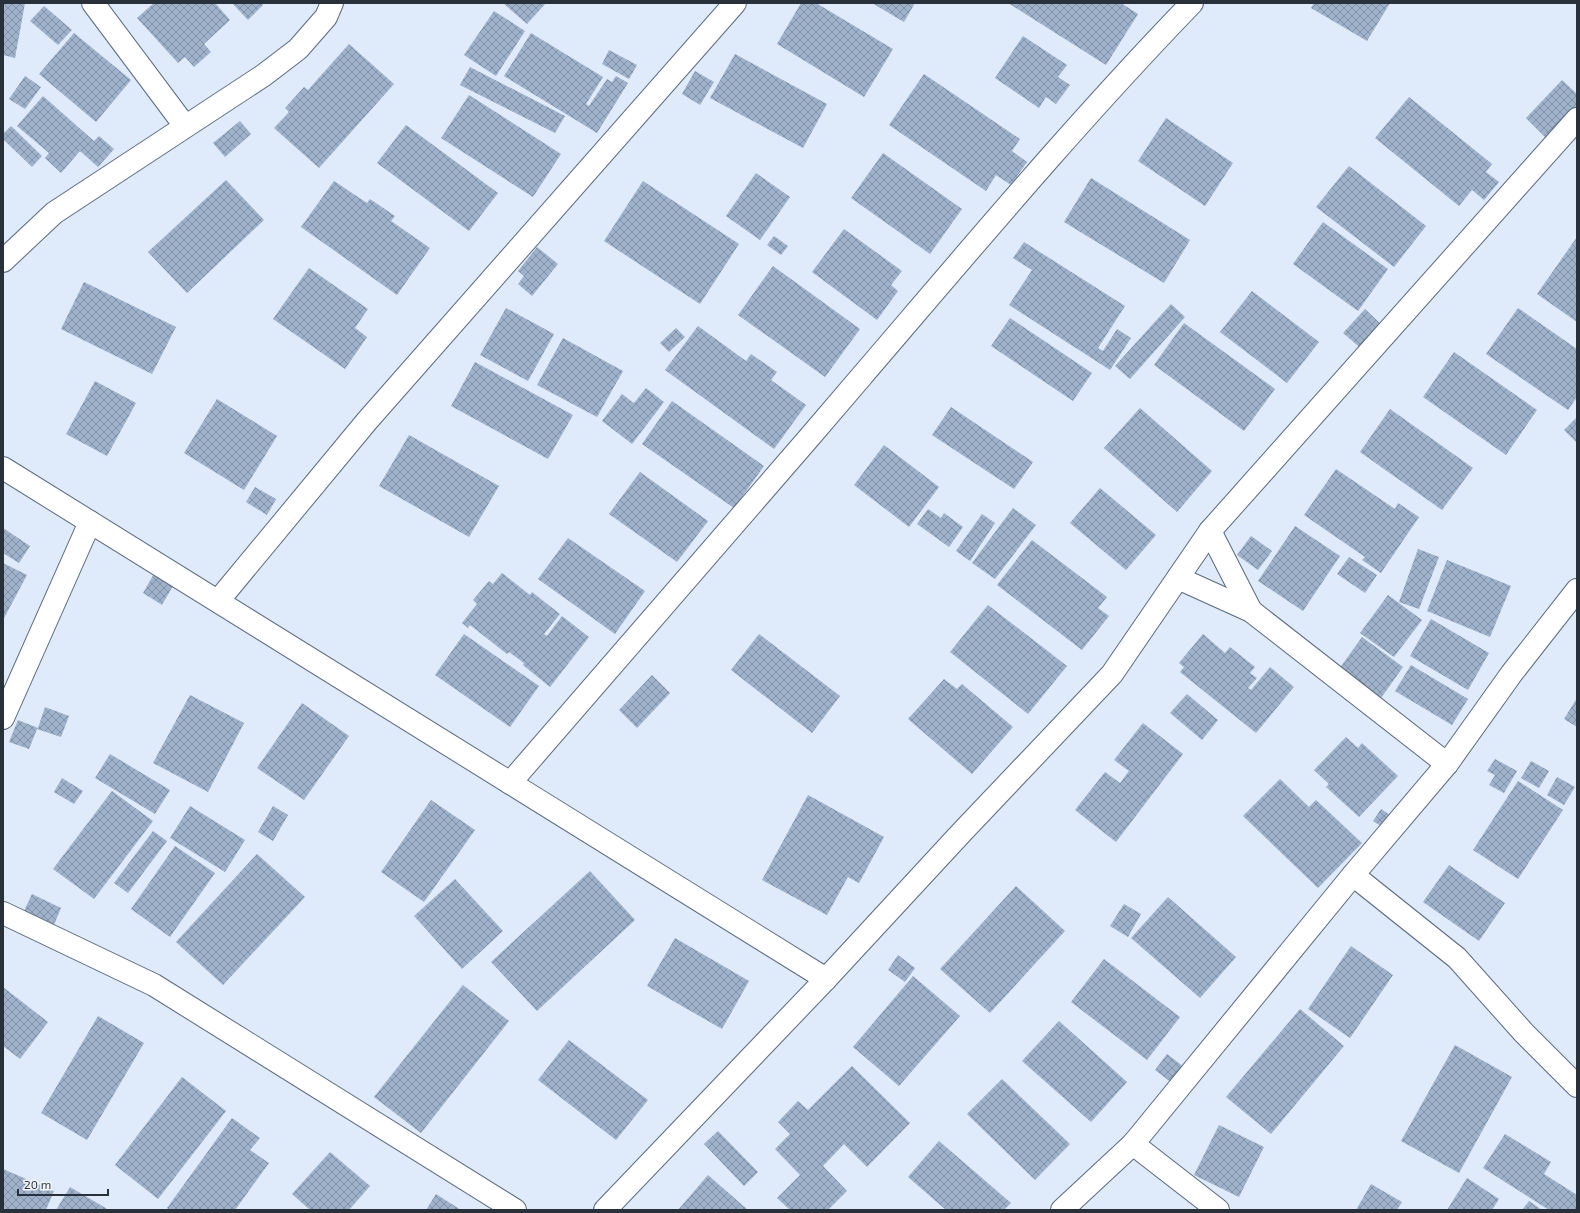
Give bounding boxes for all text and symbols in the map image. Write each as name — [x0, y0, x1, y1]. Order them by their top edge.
scale bar — [18, 1171, 108, 1197]
text: 20 m — [24, 1177, 51, 1191]

